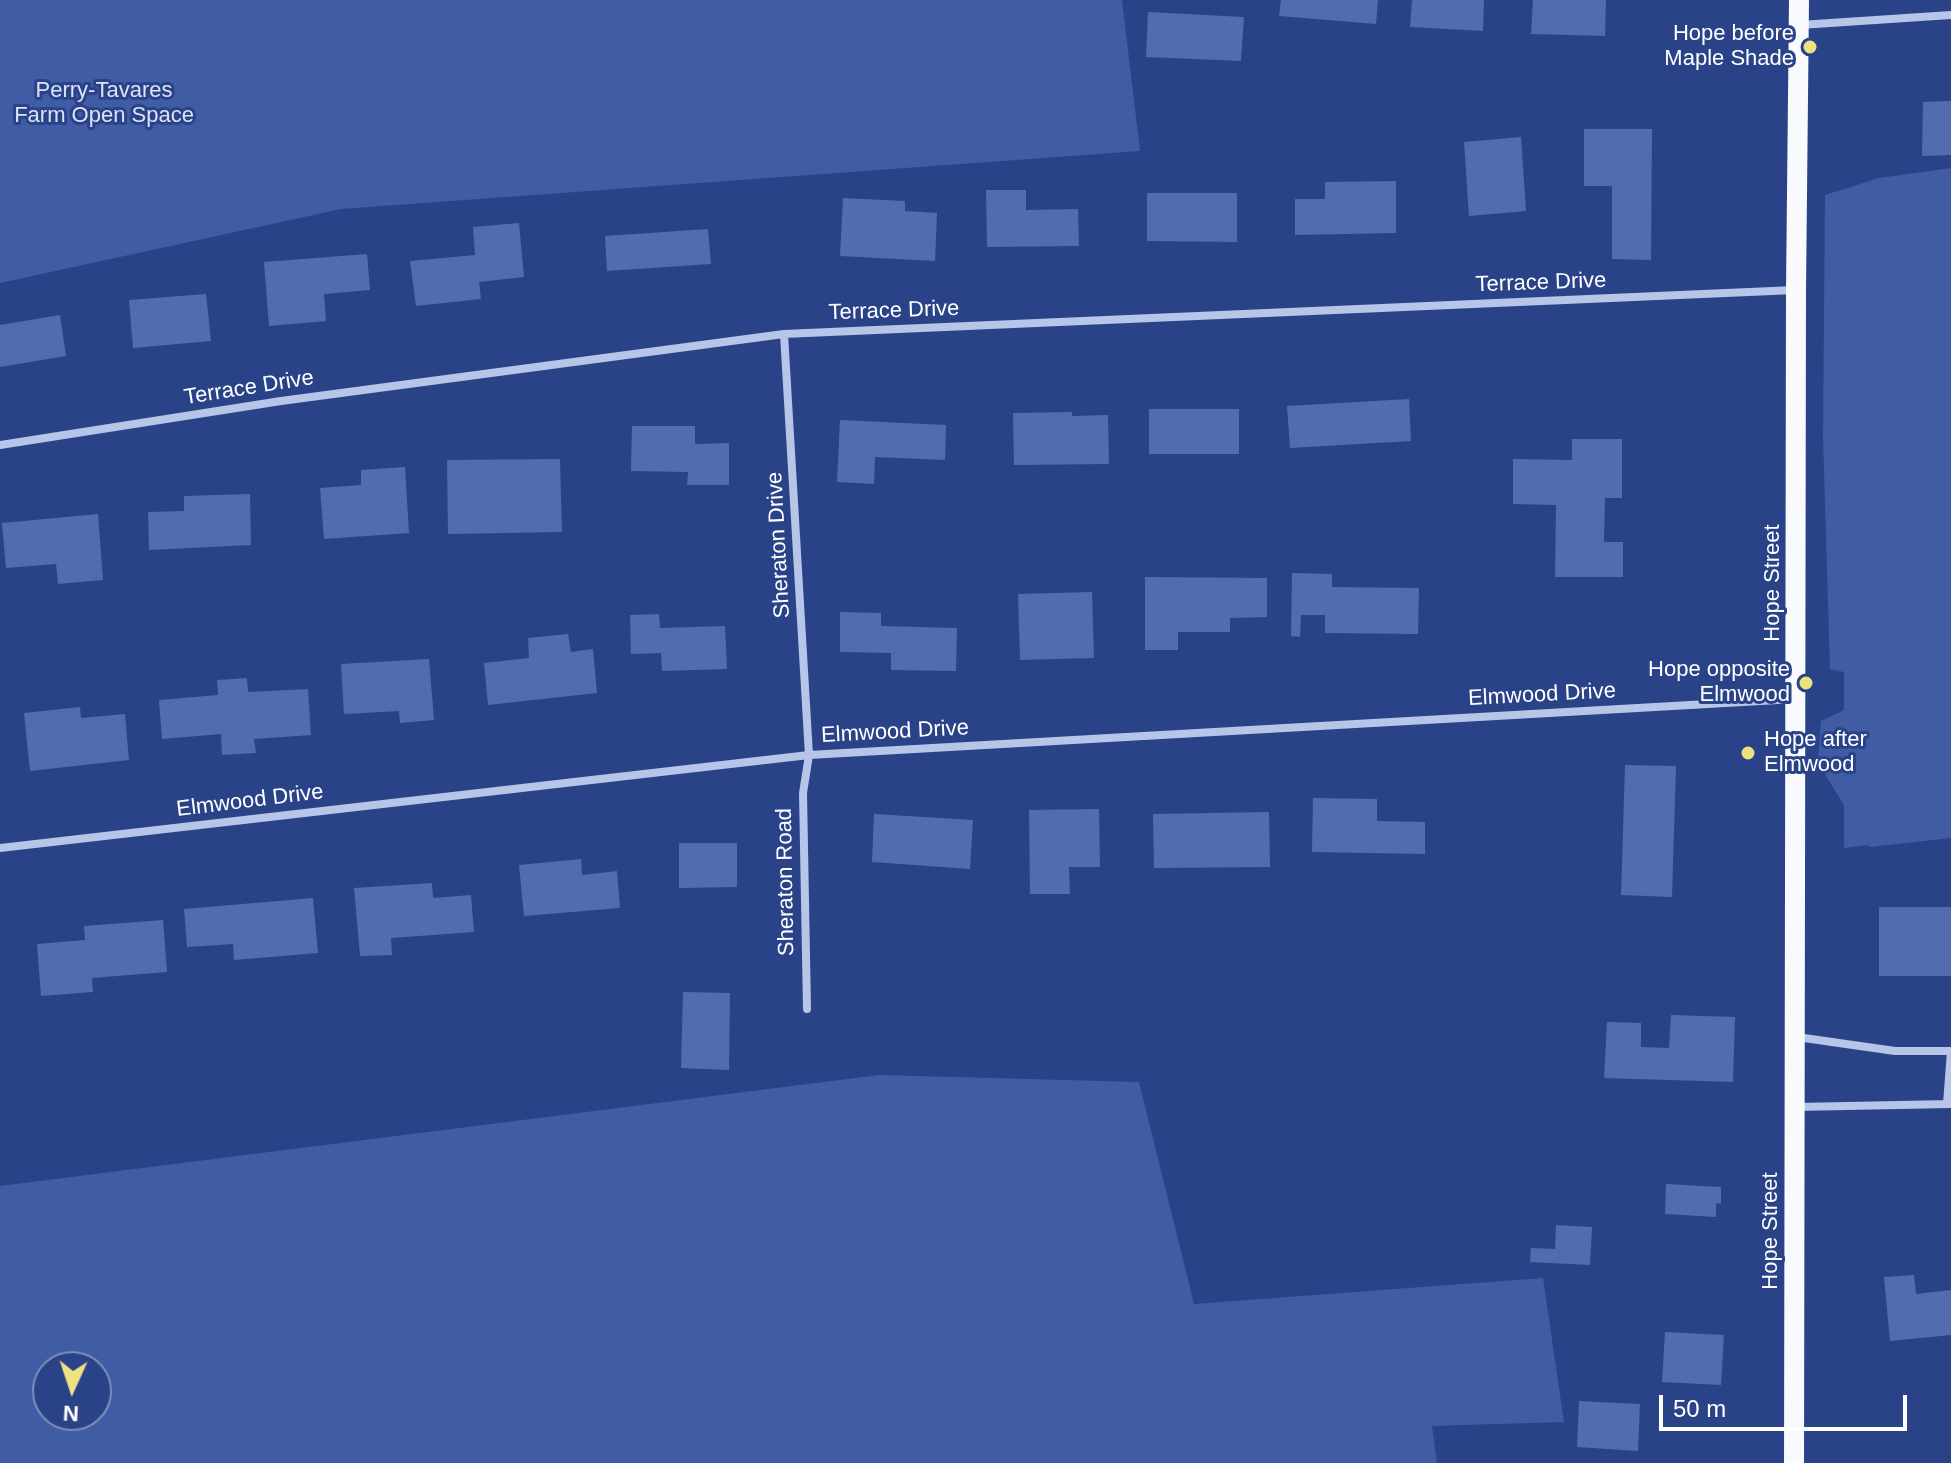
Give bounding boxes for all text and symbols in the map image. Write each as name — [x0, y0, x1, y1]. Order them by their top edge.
place label: Hope before Maple Shade — [1664, 21, 1794, 72]
marker: Hope before Maple Shade — [1801, 38, 1819, 56]
park label: Perry-Tavares Farm Open Space — [14, 78, 194, 130]
street label: Terrace Drive — [1475, 268, 1607, 298]
street label: Terrace Drive — [828, 296, 960, 326]
street label: Terrace Drive — [182, 365, 316, 411]
street label: Sheraton Drive — [762, 471, 796, 619]
street label: Hope Street — [1760, 524, 1786, 642]
place label: Hope opposite Elmwood — [1648, 657, 1790, 708]
marker: Hope opposite Elmwood — [1797, 674, 1815, 692]
street label: Elmwood Drive — [1467, 678, 1617, 712]
street label: Elmwood Drive — [820, 715, 970, 749]
place label: Hope after Elmwood — [1764, 727, 1867, 778]
marker: Hope after Elmwood — [1739, 744, 1757, 762]
street label: Elmwood Drive — [175, 779, 325, 823]
street label: Sheraton Road — [772, 808, 800, 956]
street label: Hope Street — [1758, 1172, 1784, 1290]
north arrow — [32, 1351, 112, 1431]
scale bar — [1663, 1379, 1911, 1429]
text: 50 m — [1673, 1395, 1726, 1422]
text: N — [62, 1401, 79, 1426]

